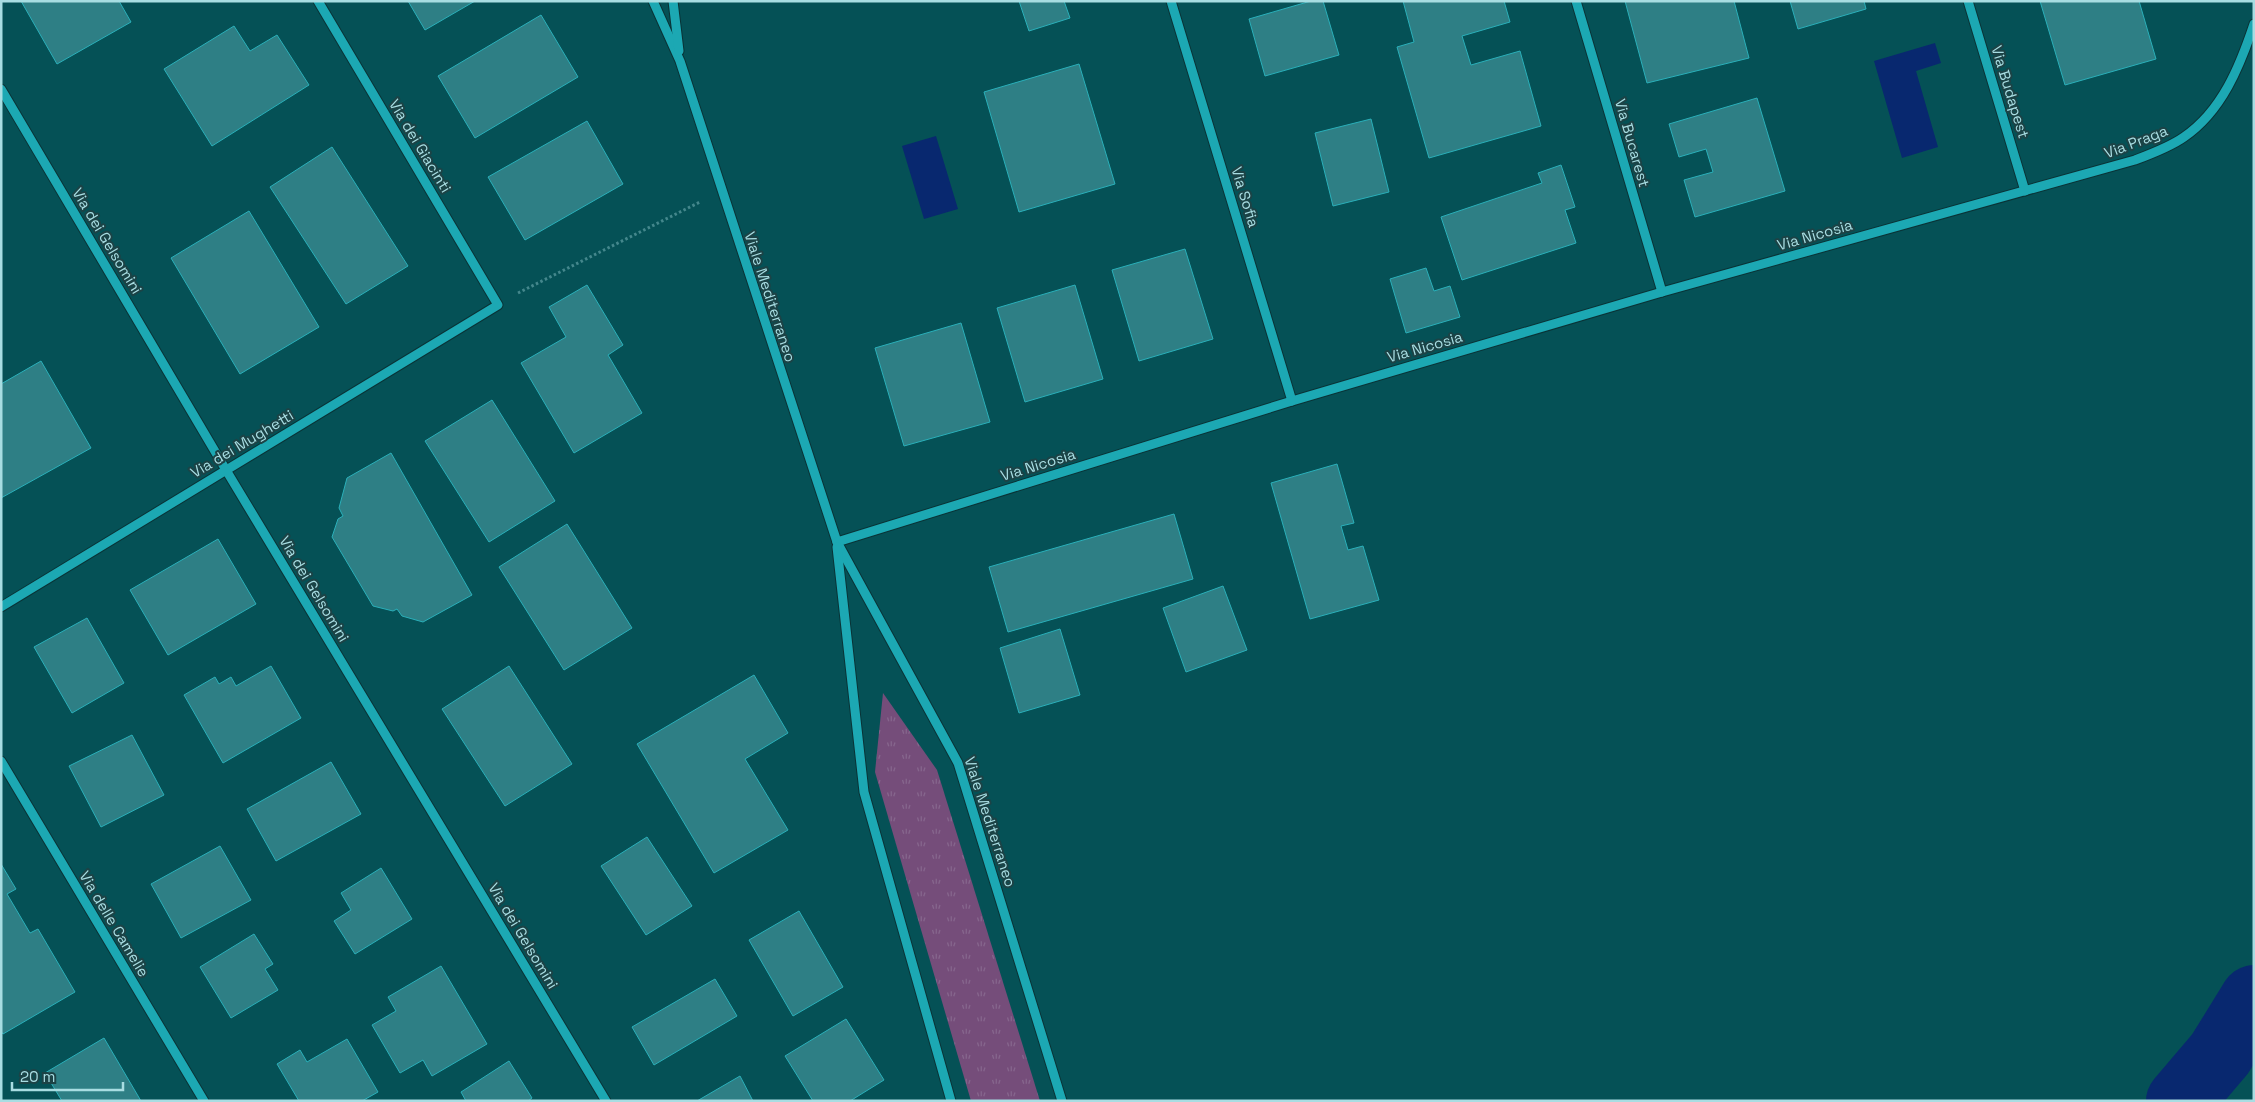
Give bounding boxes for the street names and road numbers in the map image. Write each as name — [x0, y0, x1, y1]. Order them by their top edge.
street label: Via Budapest — [1987, 43, 2034, 141]
street label: Via dei Giacinti — [385, 96, 456, 196]
street label: Via Bucarest — [1611, 96, 1654, 189]
street label: Via Praga — [2101, 121, 2171, 162]
street label: Via Sofia — [1227, 164, 1264, 230]
street label: Via dei Gelsomini — [68, 184, 147, 297]
street label: Via Nicosia — [1775, 215, 1855, 254]
street label: Viale Mediterraneo — [740, 229, 800, 364]
street label: Via Nicosia — [1385, 327, 1465, 366]
street label: Via dei Mughetti — [187, 405, 297, 482]
street label: Via Nicosia — [998, 444, 1078, 485]
street label: Via dei Gelsomini — [275, 532, 354, 645]
street label: Viale Mediterraneo — [960, 754, 1020, 889]
street label: Via delle Camelie — [75, 867, 154, 980]
street label: Via dei Gelsomini — [484, 879, 563, 992]

